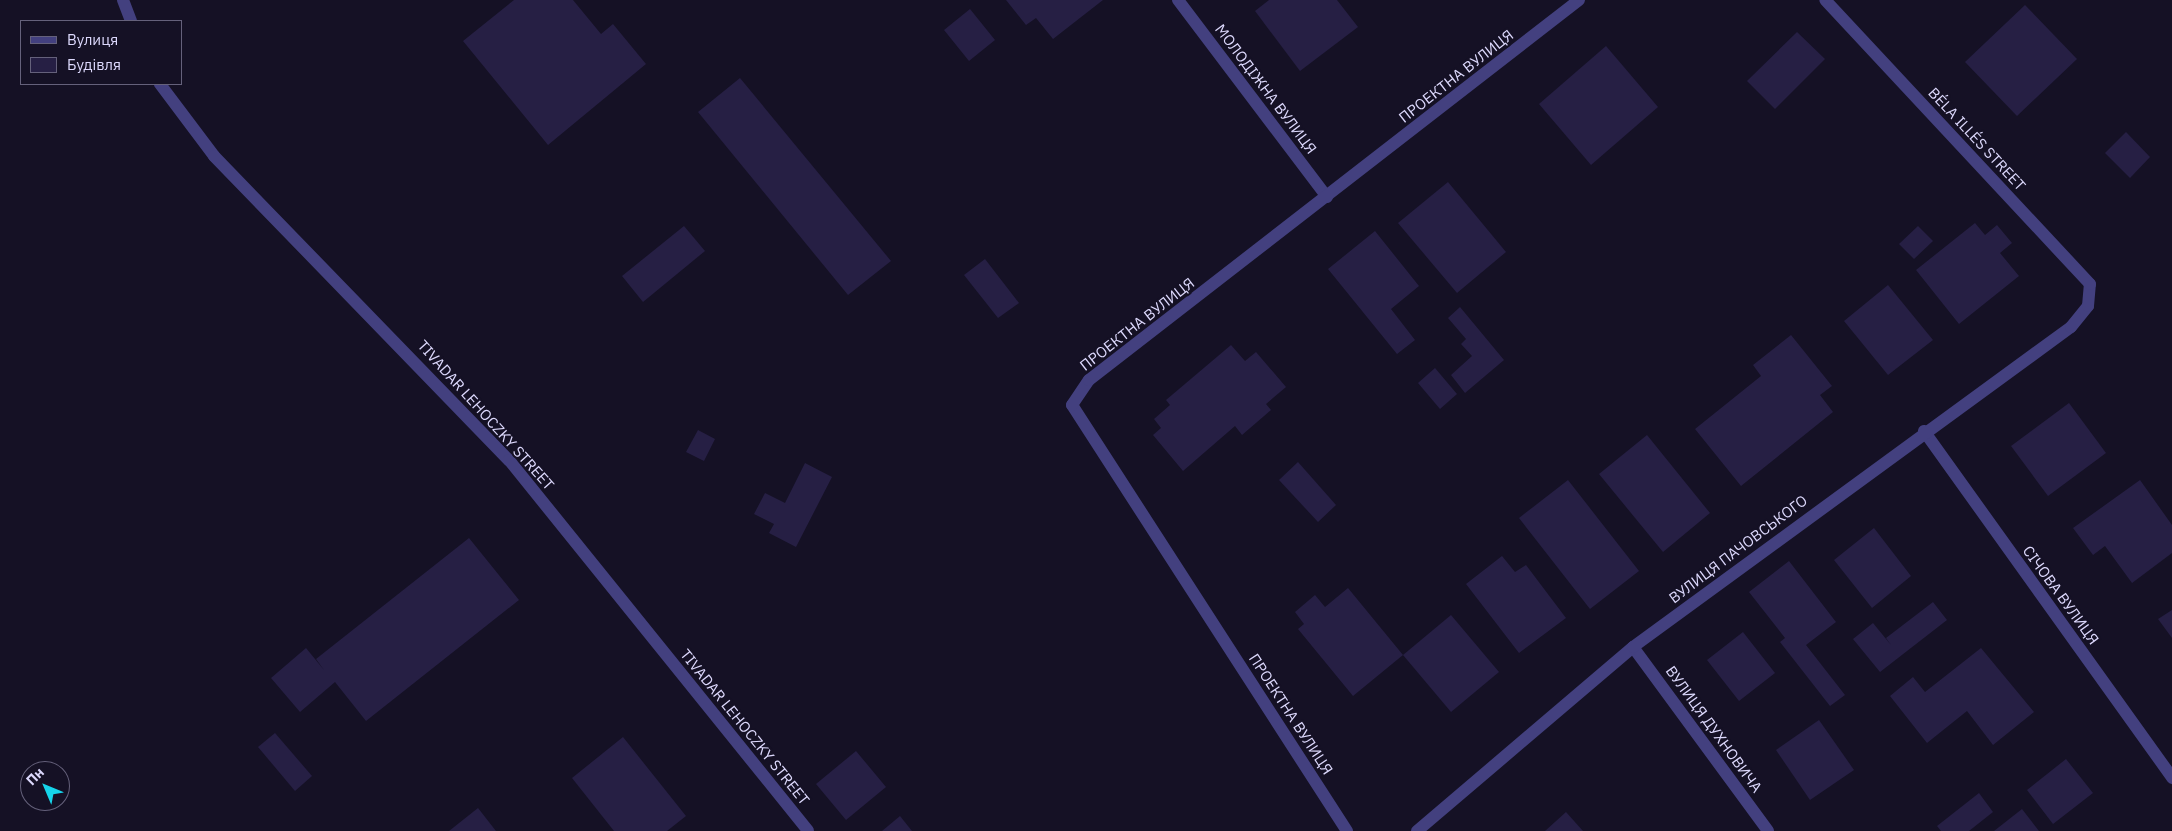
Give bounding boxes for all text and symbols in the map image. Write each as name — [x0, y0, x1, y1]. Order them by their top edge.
legend — [20, 20, 182, 85]
street label: МОЛОДІЖНА ВУЛИЦЯ — [1211, 21, 1321, 157]
street label: ПРОЕКТНА ВУЛИЦЯ — [1395, 26, 1517, 126]
text: Вулиця — [67, 30, 118, 49]
text: Будівля — [67, 55, 121, 74]
street label: BÉLA ILLÉS STREET — [1925, 84, 2029, 194]
street label: ПРОЕКТНА ВУЛИЦЯ — [1076, 274, 1198, 374]
street label: TIVADAR LEHOCZKY STREET — [414, 336, 558, 494]
street label: ВУЛИЦЯ ПАЧОВСЬКОГО — [1665, 491, 1811, 607]
street label: СІЧОВА ВУЛИЦЯ — [2019, 542, 2103, 648]
street label: TIVADAR LEHOCZKY STREET — [677, 645, 813, 809]
street label: ПРОЕКТНА ВУЛИЦЯ — [1245, 650, 1337, 778]
street label: ВУЛИЦЯ ДУХНОВИЧА — [1662, 662, 1766, 796]
north arrow — [20, 761, 70, 811]
text: Пн — [22, 763, 48, 789]

